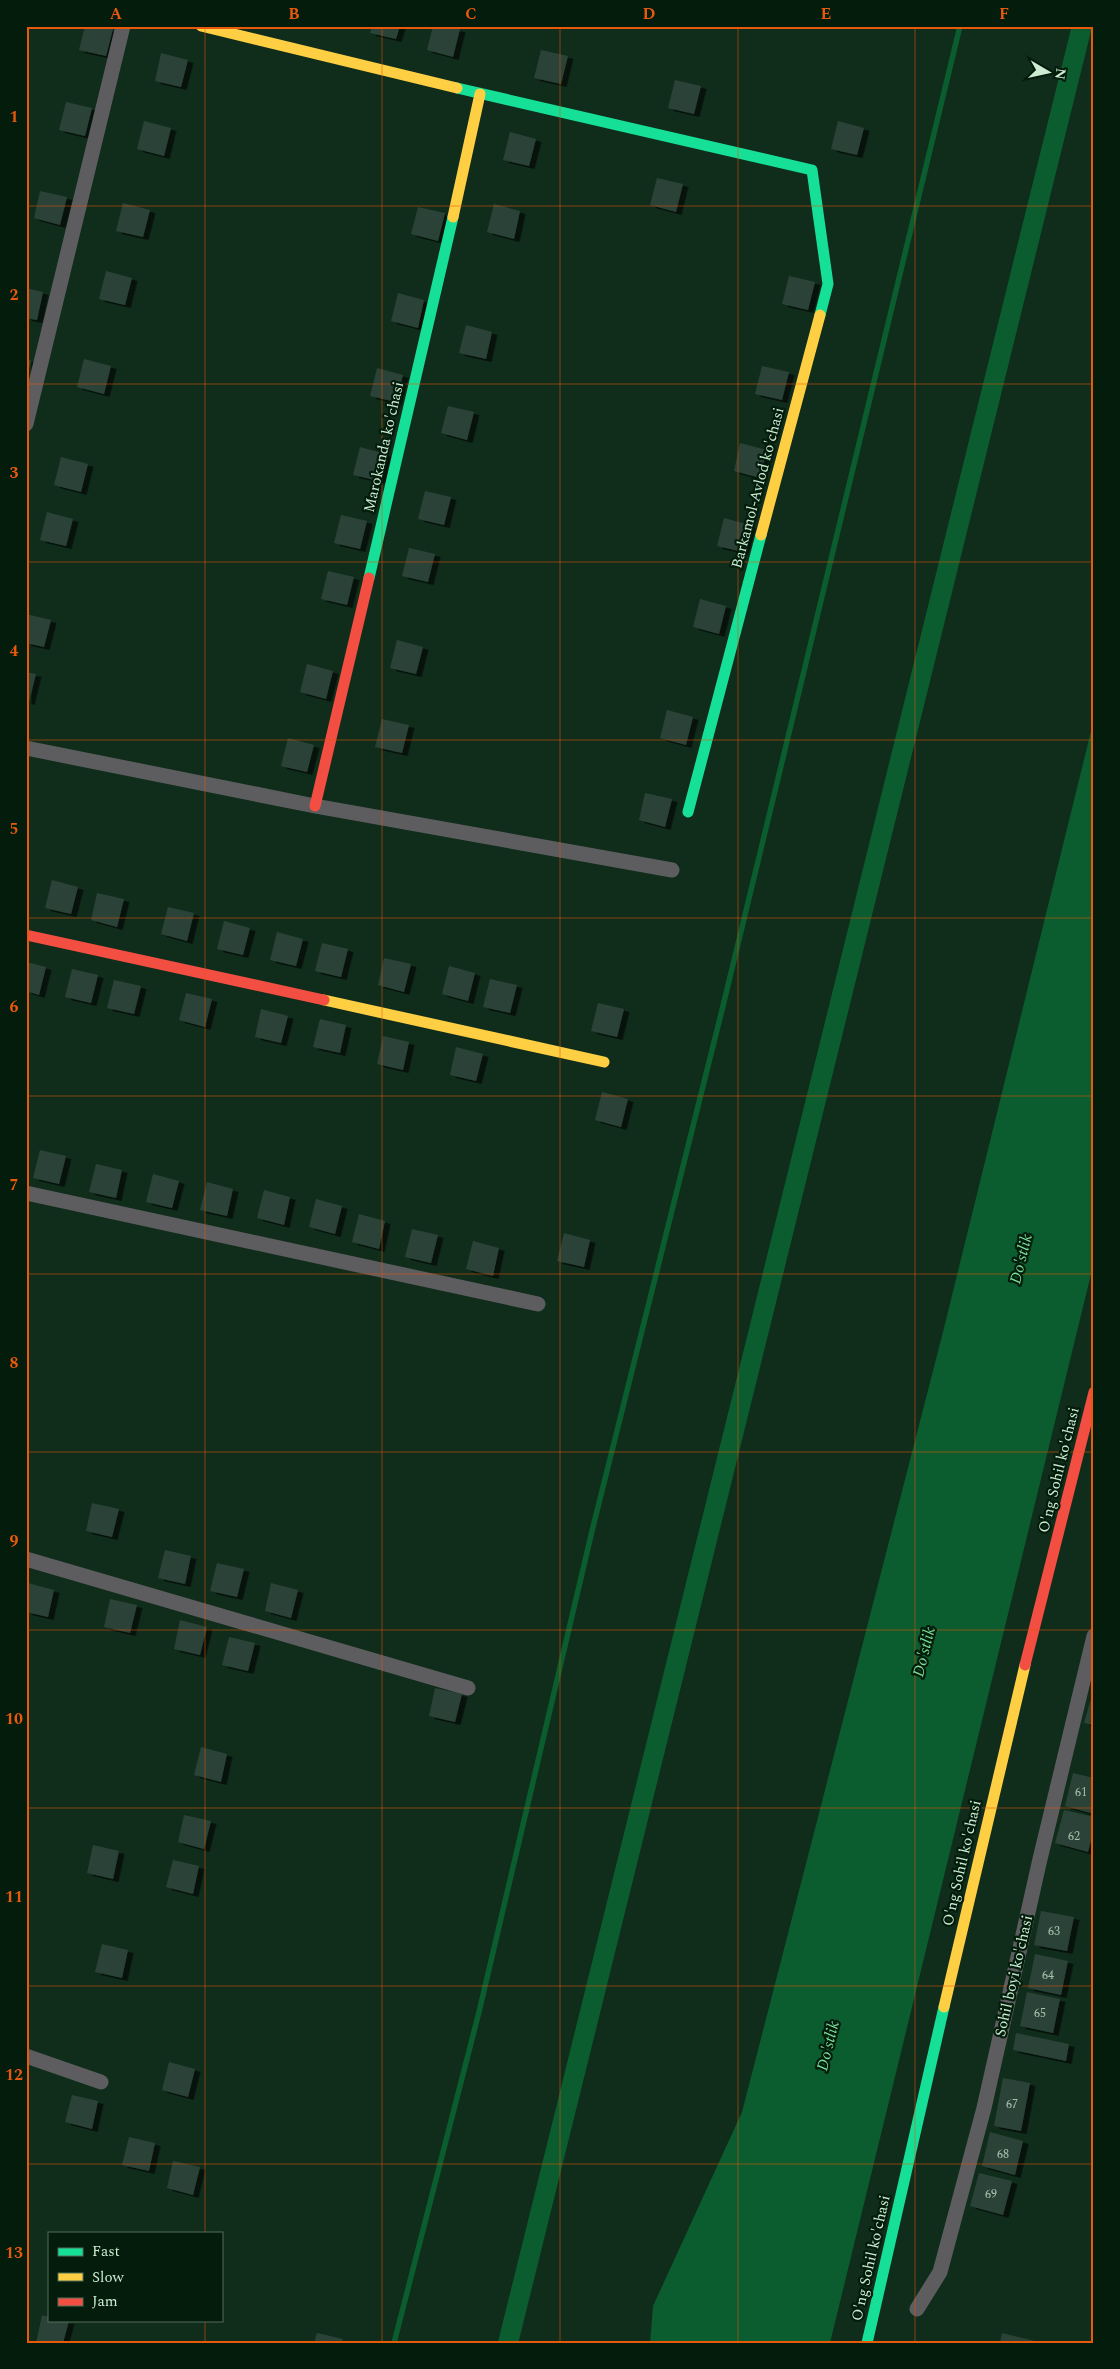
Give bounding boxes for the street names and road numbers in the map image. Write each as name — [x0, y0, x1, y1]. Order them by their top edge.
street label: Marokanda ko'chasi — [358, 379, 410, 515]
street label: Barkamol-Avlod ko'chasi — [725, 405, 791, 571]
street label: O'ng Sohil ko'chasi — [1032, 1405, 1086, 1535]
street label: O'ng Sohil ko'chasi — [936, 1798, 988, 1928]
street label: Sohil boyi ko'chasi — [989, 1913, 1039, 2039]
street label: O'ng Sohil ko'chasi — [845, 2193, 897, 2323]

